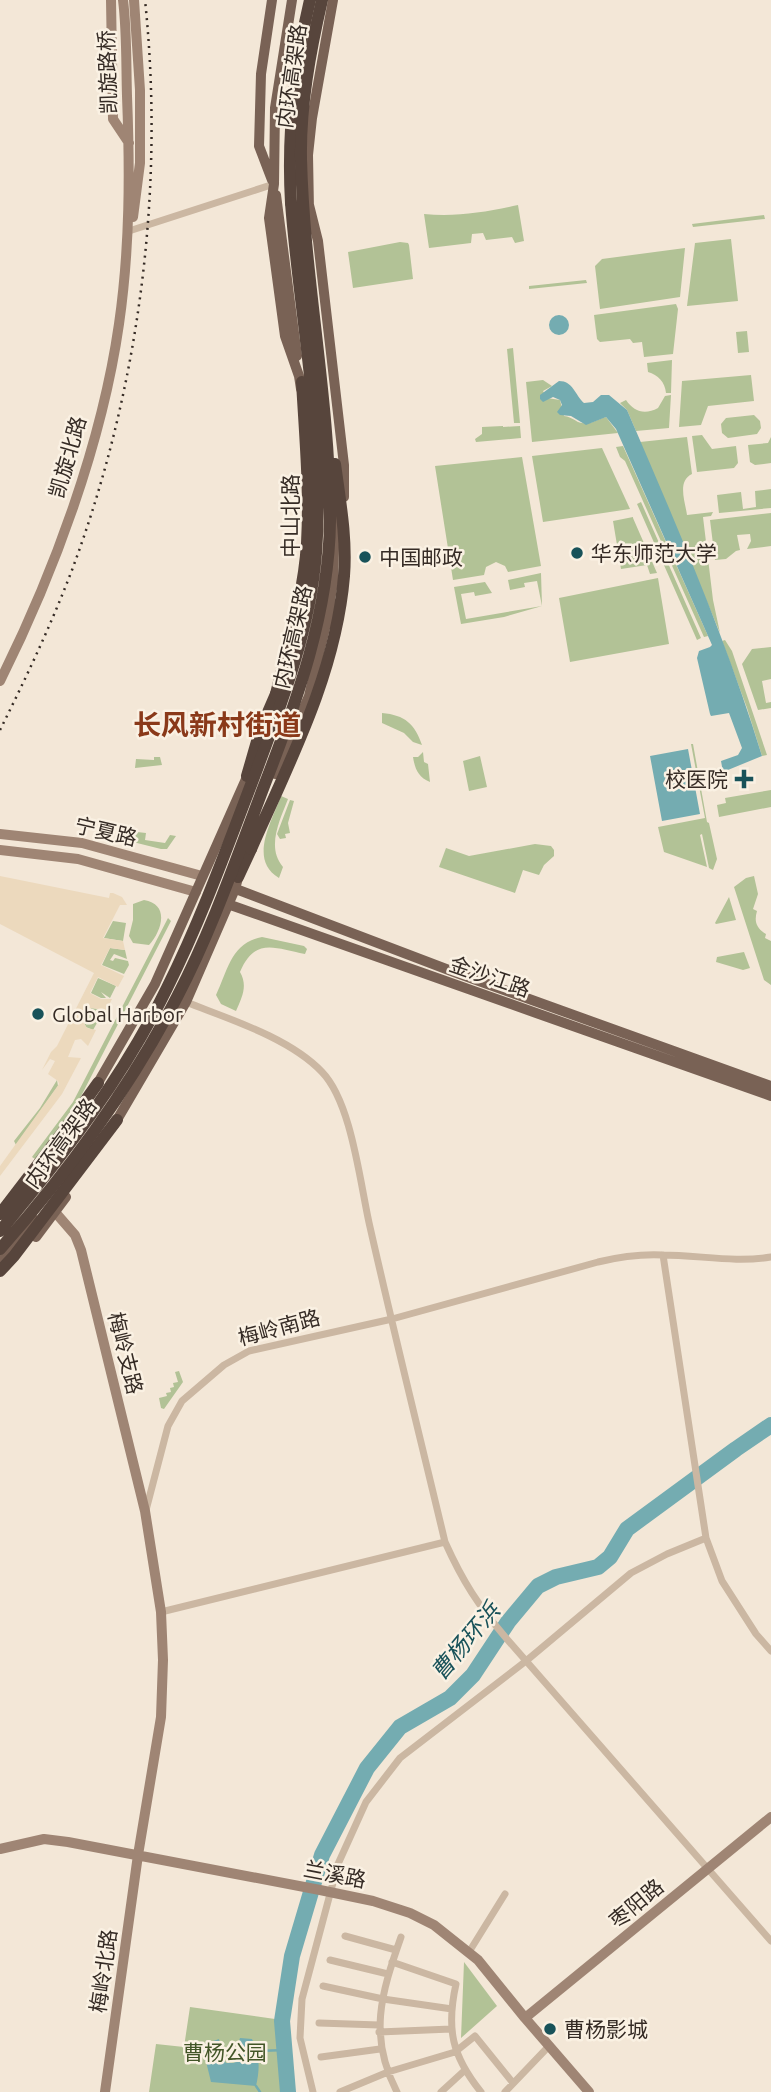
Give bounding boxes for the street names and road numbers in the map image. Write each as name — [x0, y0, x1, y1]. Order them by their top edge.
street label: 内环高架路 — [272, 22, 310, 130]
street label: 凯旋路桥 — [94, 30, 120, 114]
street label: 凯旋北路 — [44, 413, 90, 501]
street label: 中山北路 — [278, 474, 302, 558]
street label: 内环高架路 — [268, 583, 316, 691]
street label: 宁夏路 — [73, 812, 139, 850]
street label: 金沙江路 — [446, 951, 534, 1001]
street label: 内环高架路 — [19, 1093, 101, 1193]
street label: 梅岭南路 — [235, 1305, 323, 1349]
street label: 梅岭支路 — [104, 1309, 148, 1397]
street label: 兰溪路 — [302, 1856, 368, 1892]
street label: 枣阳路 — [604, 1874, 668, 1932]
street label: 梅岭北路 — [85, 1928, 121, 2014]

